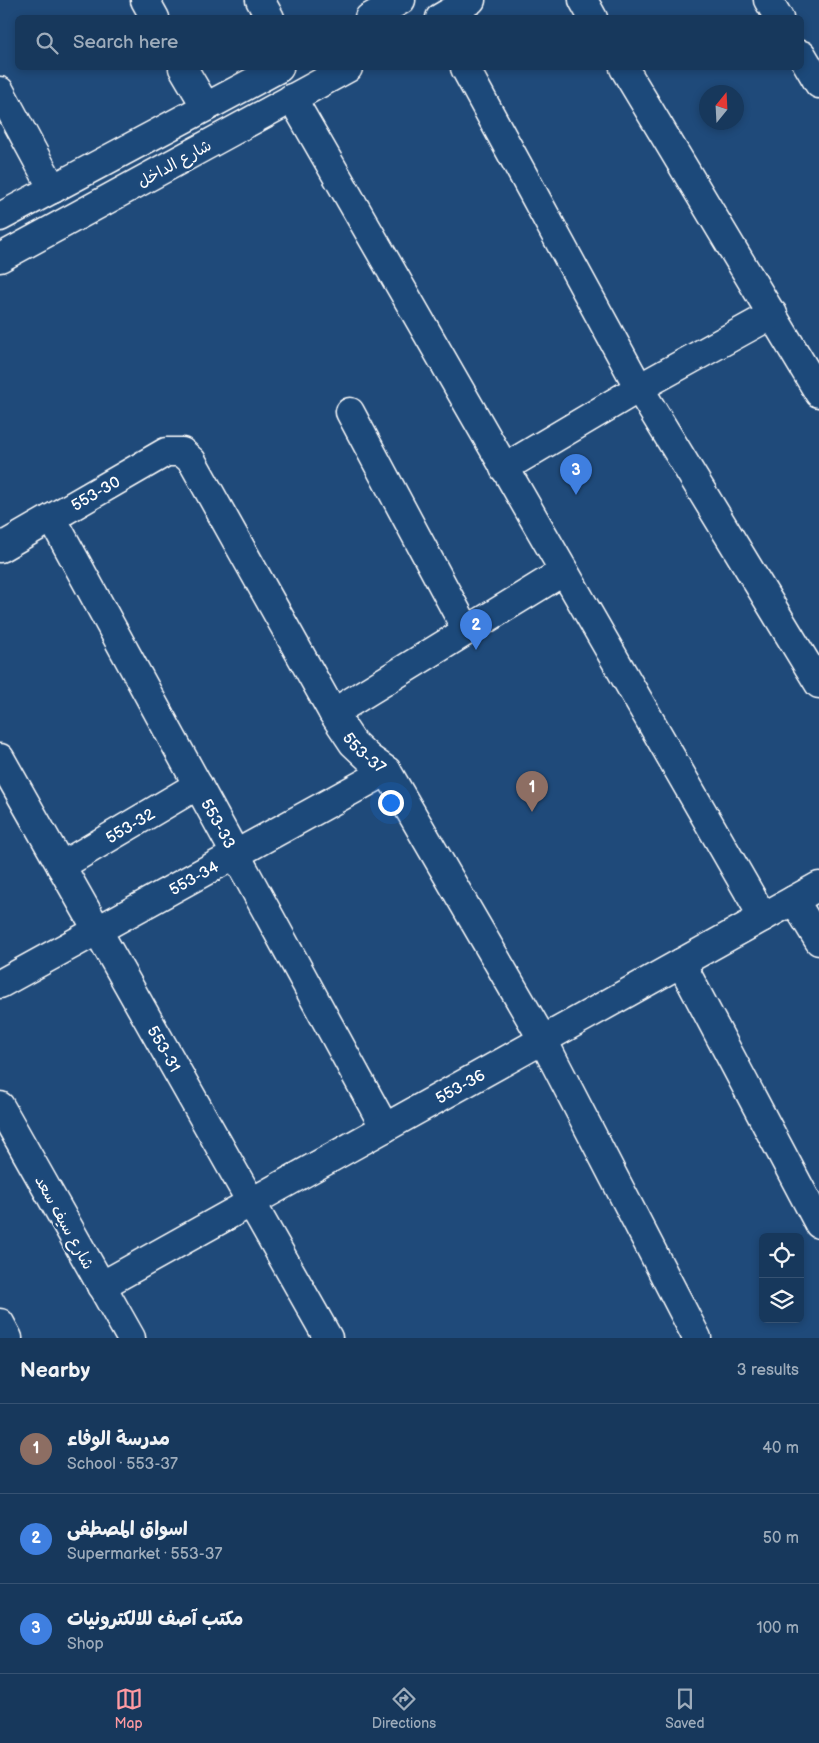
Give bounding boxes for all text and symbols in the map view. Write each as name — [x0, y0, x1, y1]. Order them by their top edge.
search box — [15, 15, 804, 70]
icon: search — [33, 29, 61, 57]
text: Search here — [73, 31, 178, 54]
north arrow — [699, 85, 744, 130]
street label: شارع الداخل — [134, 136, 216, 193]
pin: 3 — [560, 454, 592, 495]
street label: 553-30 — [68, 473, 124, 516]
pin: 2 — [460, 609, 492, 650]
street label: 553-37 — [338, 729, 389, 778]
pin: 1 — [516, 771, 548, 812]
your location — [378, 790, 404, 816]
street label: 553-33 — [196, 796, 239, 852]
street label: 553-32 — [103, 805, 159, 848]
street label: 553-34 — [166, 857, 223, 900]
street label: 553-31 — [143, 1023, 184, 1076]
street label: 553-36 — [433, 1066, 489, 1109]
street label: شارع سيف سعد — [29, 1172, 97, 1274]
map controls — [759, 1233, 804, 1323]
button: locate — [759, 1233, 804, 1278]
button: layers — [759, 1278, 804, 1323]
text: Nearby — [20, 1358, 90, 1383]
text: 3 results — [737, 1361, 799, 1380]
text: مدرسة الوفاء — [67, 1428, 170, 1451]
text: 1 — [33, 1439, 39, 1458]
text: 40 m — [762, 1439, 799, 1458]
text: School · 553-37 — [67, 1455, 178, 1474]
text: اسواق المصطفى — [67, 1518, 188, 1541]
text: 2 — [31, 1529, 41, 1548]
text: 50 m — [763, 1529, 799, 1548]
text: Supermarket · 553-37 — [67, 1545, 222, 1564]
text: مكتب آصف للالكترونيات — [67, 1608, 243, 1631]
text: 3 — [31, 1619, 41, 1638]
text: 100 m — [756, 1619, 799, 1638]
text: Shop — [67, 1635, 104, 1654]
tab: Map — [115, 1685, 143, 1732]
tab: Directions — [372, 1685, 436, 1732]
tab: Saved — [665, 1685, 704, 1732]

